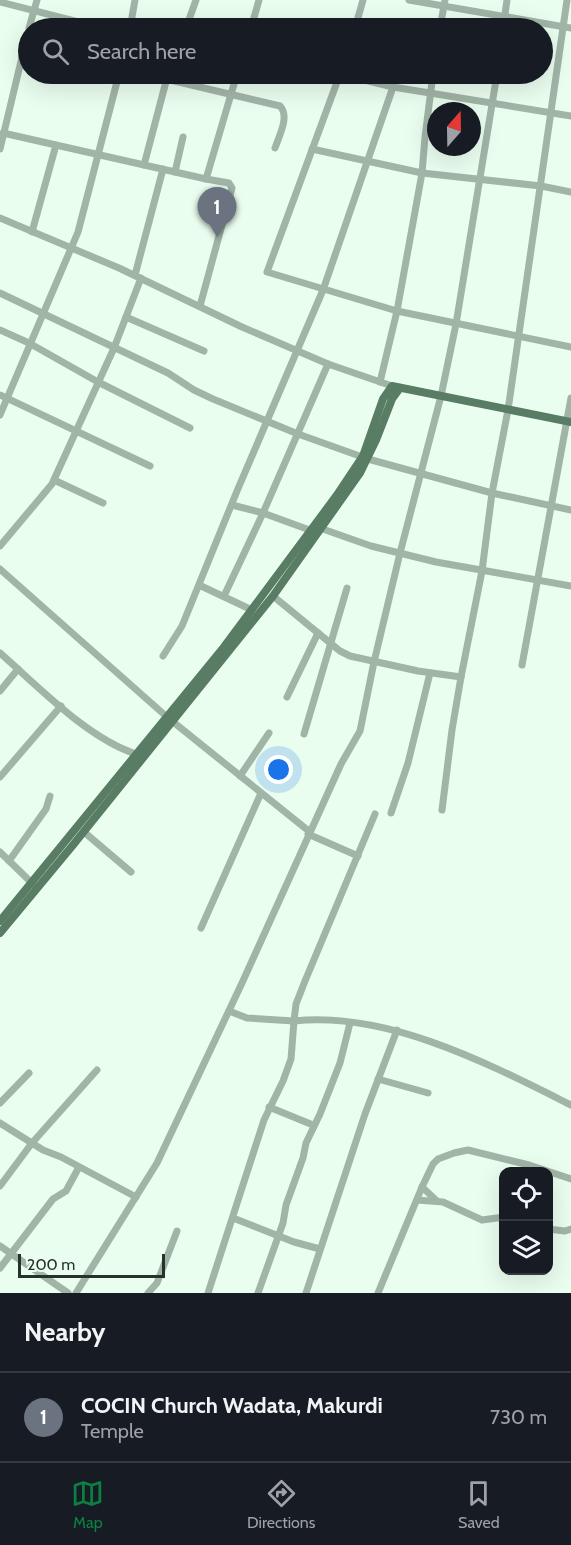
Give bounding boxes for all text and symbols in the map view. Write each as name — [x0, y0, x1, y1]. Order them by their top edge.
search box — [18, 18, 553, 84]
icon: search — [39, 35, 72, 68]
text: Search here — [87, 38, 196, 65]
north arrow — [427, 102, 481, 156]
pin: 1 — [198, 188, 236, 237]
your location — [264, 755, 293, 784]
map controls — [499, 1167, 553, 1275]
button: locate — [499, 1167, 553, 1221]
button: layers — [499, 1221, 553, 1275]
scale bar — [18, 1251, 165, 1278]
text: 200 m — [27, 1255, 75, 1274]
text: Nearby — [24, 1316, 105, 1348]
text: COCIN Church Wadata, Makurdi — [81, 1392, 383, 1419]
text: 1 — [40, 1405, 47, 1429]
text: 730 m — [490, 1405, 547, 1429]
text: Temple — [81, 1419, 144, 1443]
tab: Map — [71, 1477, 104, 1532]
tab: Directions — [247, 1477, 315, 1532]
tab: Saved — [458, 1477, 500, 1532]

